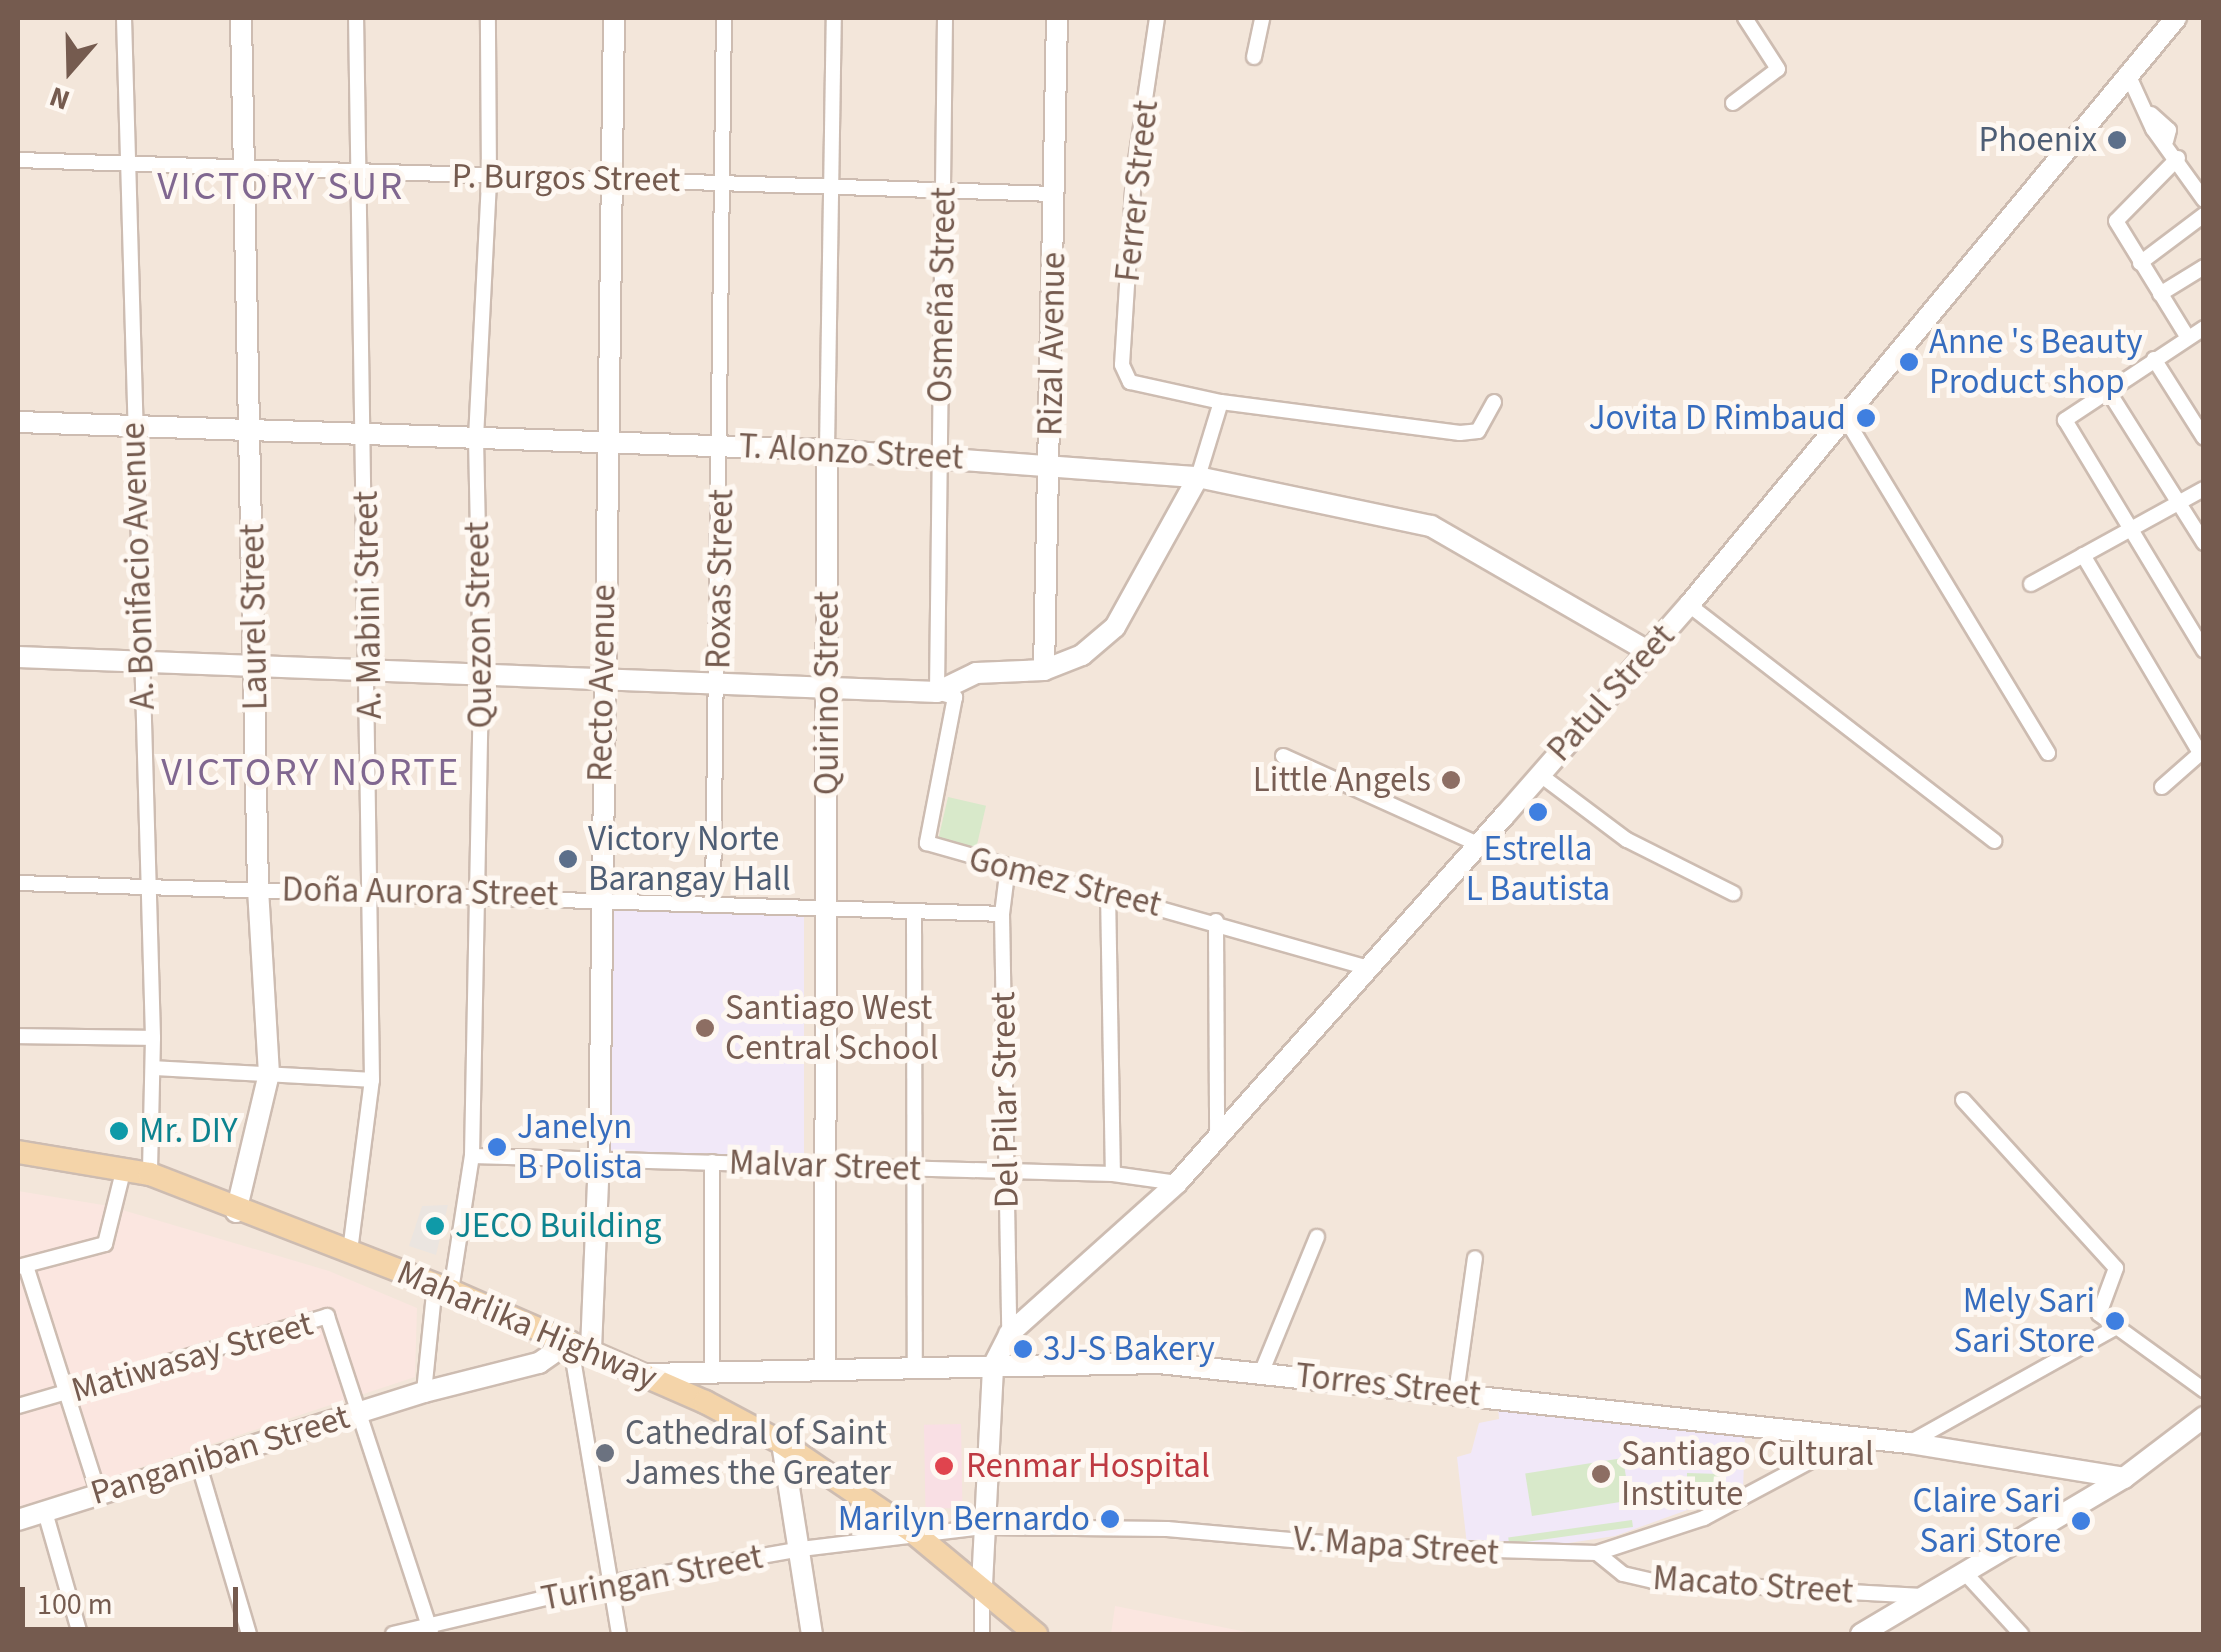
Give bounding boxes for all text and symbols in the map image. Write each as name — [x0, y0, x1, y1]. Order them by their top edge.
north arrow — [20, 20, 120, 120]
text: N — [44, 76, 75, 120]
street label: Ferrer Street — [1107, 98, 1167, 284]
place label: Phoenix — [1978, 119, 2097, 161]
marker: Phoenix — [2106, 129, 2128, 151]
street label: P. Burgos Street — [451, 155, 681, 201]
district label: VICTORY SUR — [157, 163, 405, 211]
street label: Osmeña Street — [919, 187, 965, 403]
street label: Rizal Avenue — [1029, 252, 1075, 436]
place label: Anne 's Beauty Product shop — [1929, 321, 2143, 403]
marker: Anne 's Beauty Product shop — [1898, 351, 1920, 373]
place label: Jovita D Rimbaud — [1589, 397, 1846, 439]
marker: Jovita D Rimbaud — [1855, 407, 1877, 429]
street label: A. Bonifacio Avenue — [112, 422, 164, 710]
street label: T. Alonzo Street — [738, 425, 964, 479]
street label: Roxas Street — [697, 489, 743, 669]
street label: A. Mabini Street — [345, 491, 391, 719]
street label: Quezon Street — [456, 521, 502, 729]
street label: Laurel Street — [231, 523, 277, 711]
street label: Recto Avenue — [579, 584, 625, 782]
street label: Quirino Street — [806, 591, 848, 795]
street label: Patul Street — [1539, 616, 1683, 770]
district label: VICTORY NORTE — [161, 749, 461, 797]
place label: Little Angels — [1253, 759, 1431, 801]
marker: Little Angels — [1440, 769, 1462, 791]
marker: Estrella L Bautista — [1527, 801, 1549, 823]
place label: Victory Norte Barangay Hall — [588, 818, 791, 900]
place label: Estrella L Bautista — [1466, 828, 1610, 910]
street label: Gomez Street — [965, 838, 1165, 926]
marker: Victory Norte Barangay Hall — [557, 848, 579, 870]
street label: Doña Aurora Street — [281, 869, 559, 915]
place label: Santiago West Central School — [725, 987, 939, 1069]
street label: Del Pilar Street — [982, 991, 1028, 1209]
marker: Santiago West Central School — [694, 1017, 716, 1039]
place label: Janelyn B Polista — [517, 1106, 643, 1188]
place label: Mr. DIY — [139, 1110, 238, 1152]
marker: Mr. DIY — [108, 1120, 130, 1142]
marker: Janelyn B Polista — [486, 1136, 508, 1158]
street label: Malvar Street — [728, 1142, 922, 1190]
place label: JECO Building — [455, 1205, 661, 1247]
marker: JECO Building — [424, 1215, 446, 1237]
street label: Maharlika Highway — [391, 1251, 663, 1399]
place label: Mely Sari Sari Store — [1954, 1280, 2095, 1362]
street label: Matiwasay Street — [67, 1303, 317, 1411]
marker: Mely Sari Sari Store — [2104, 1310, 2126, 1332]
place label: 3J-S Bakery — [1043, 1328, 1215, 1370]
marker: 3J-S Bakery — [1012, 1338, 1034, 1360]
street label: Torres Street — [1293, 1354, 1483, 1416]
street label: Panganiban Street — [86, 1396, 354, 1514]
place label: Cathedral of Saint James the Greater — [625, 1412, 891, 1494]
place label: Santiago Cultural Institute — [1621, 1433, 1874, 1515]
marker: Cathedral of Saint James the Greater — [594, 1442, 616, 1464]
place label: Renmar Hospital — [966, 1445, 1210, 1487]
marker: Renmar Hospital — [931, 1453, 957, 1479]
marker: Santiago Cultural Institute — [1590, 1463, 1612, 1485]
place label: Claire Sari Sari Store — [1913, 1480, 2061, 1562]
place label: Marilyn Bernardo — [838, 1498, 1090, 1540]
marker: Marilyn Bernardo — [1099, 1508, 1121, 1530]
marker: Claire Sari Sari Store — [2070, 1510, 2092, 1532]
street label: V. Mapa Street — [1292, 1518, 1500, 1574]
street label: Turingan Street — [538, 1536, 766, 1620]
street label: Macato Street — [1651, 1557, 1855, 1613]
scale bar — [25, 1567, 242, 1629]
text: 100 m — [37, 1583, 113, 1626]

